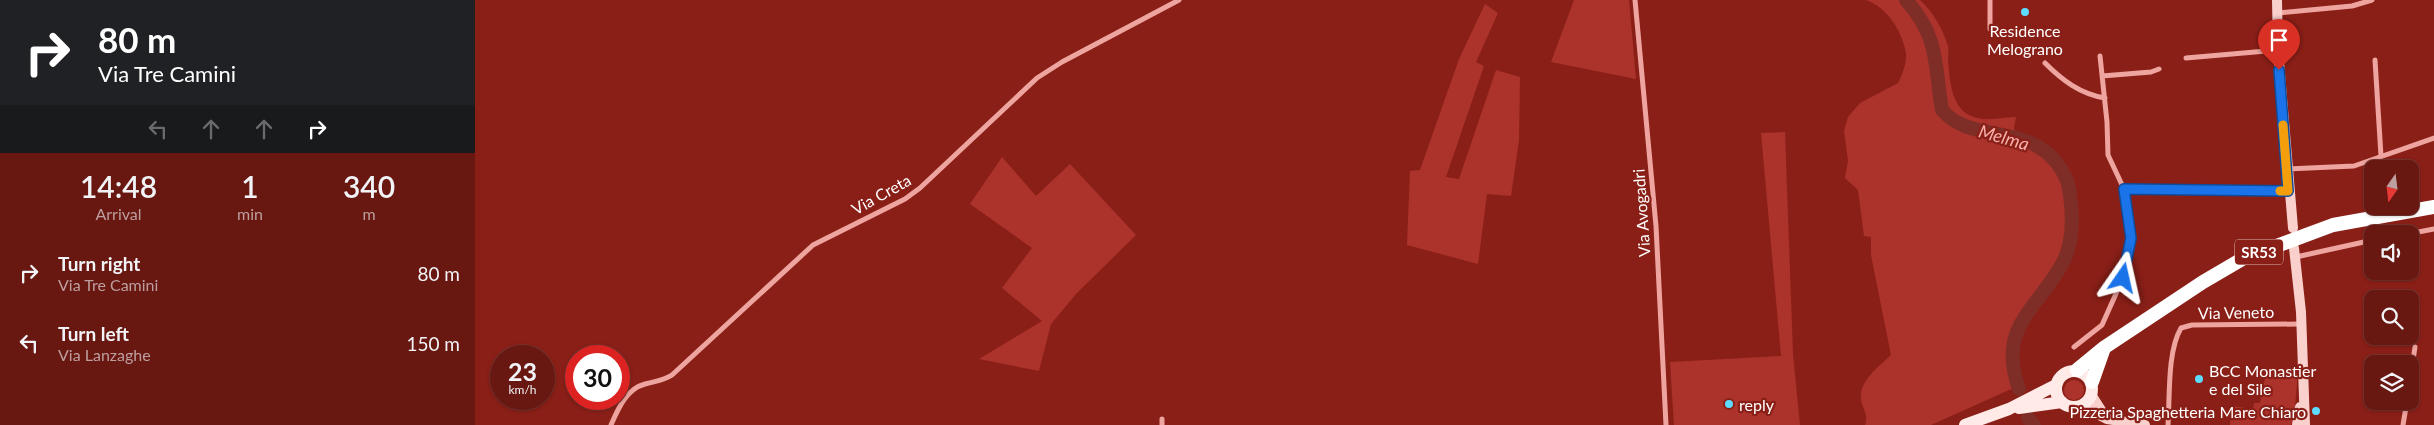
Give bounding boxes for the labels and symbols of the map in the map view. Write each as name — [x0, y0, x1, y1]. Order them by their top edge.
marker: Residence Melograno — [2019, 6, 2031, 18]
pin — [2258, 19, 2300, 70]
place label: Residence Melograno — [1987, 21, 2063, 58]
water label: Melma — [1976, 119, 2032, 155]
north arrow — [2364, 160, 2419, 215]
street label: Via Avogadri — [1628, 168, 1654, 258]
street label: Via Creta — [848, 170, 914, 218]
road number: SR53 — [2235, 240, 2283, 264]
position arrow — [2096, 251, 2148, 303]
street label: Via Veneto — [2198, 302, 2274, 322]
speed limit sign: 30 — [565, 345, 630, 410]
place label: BCC Monastier e del Sile — [2209, 361, 2316, 398]
marker: BCC Monastier e del Sile — [2193, 373, 2205, 385]
place label: reply — [1739, 395, 1775, 414]
marker: reply — [1723, 398, 1735, 410]
place label: Pizzeria Spaghetteria Mare Chiaro — [2069, 402, 2306, 421]
marker: Pizzeria Spaghetteria Mare Chiaro — [2310, 405, 2322, 417]

